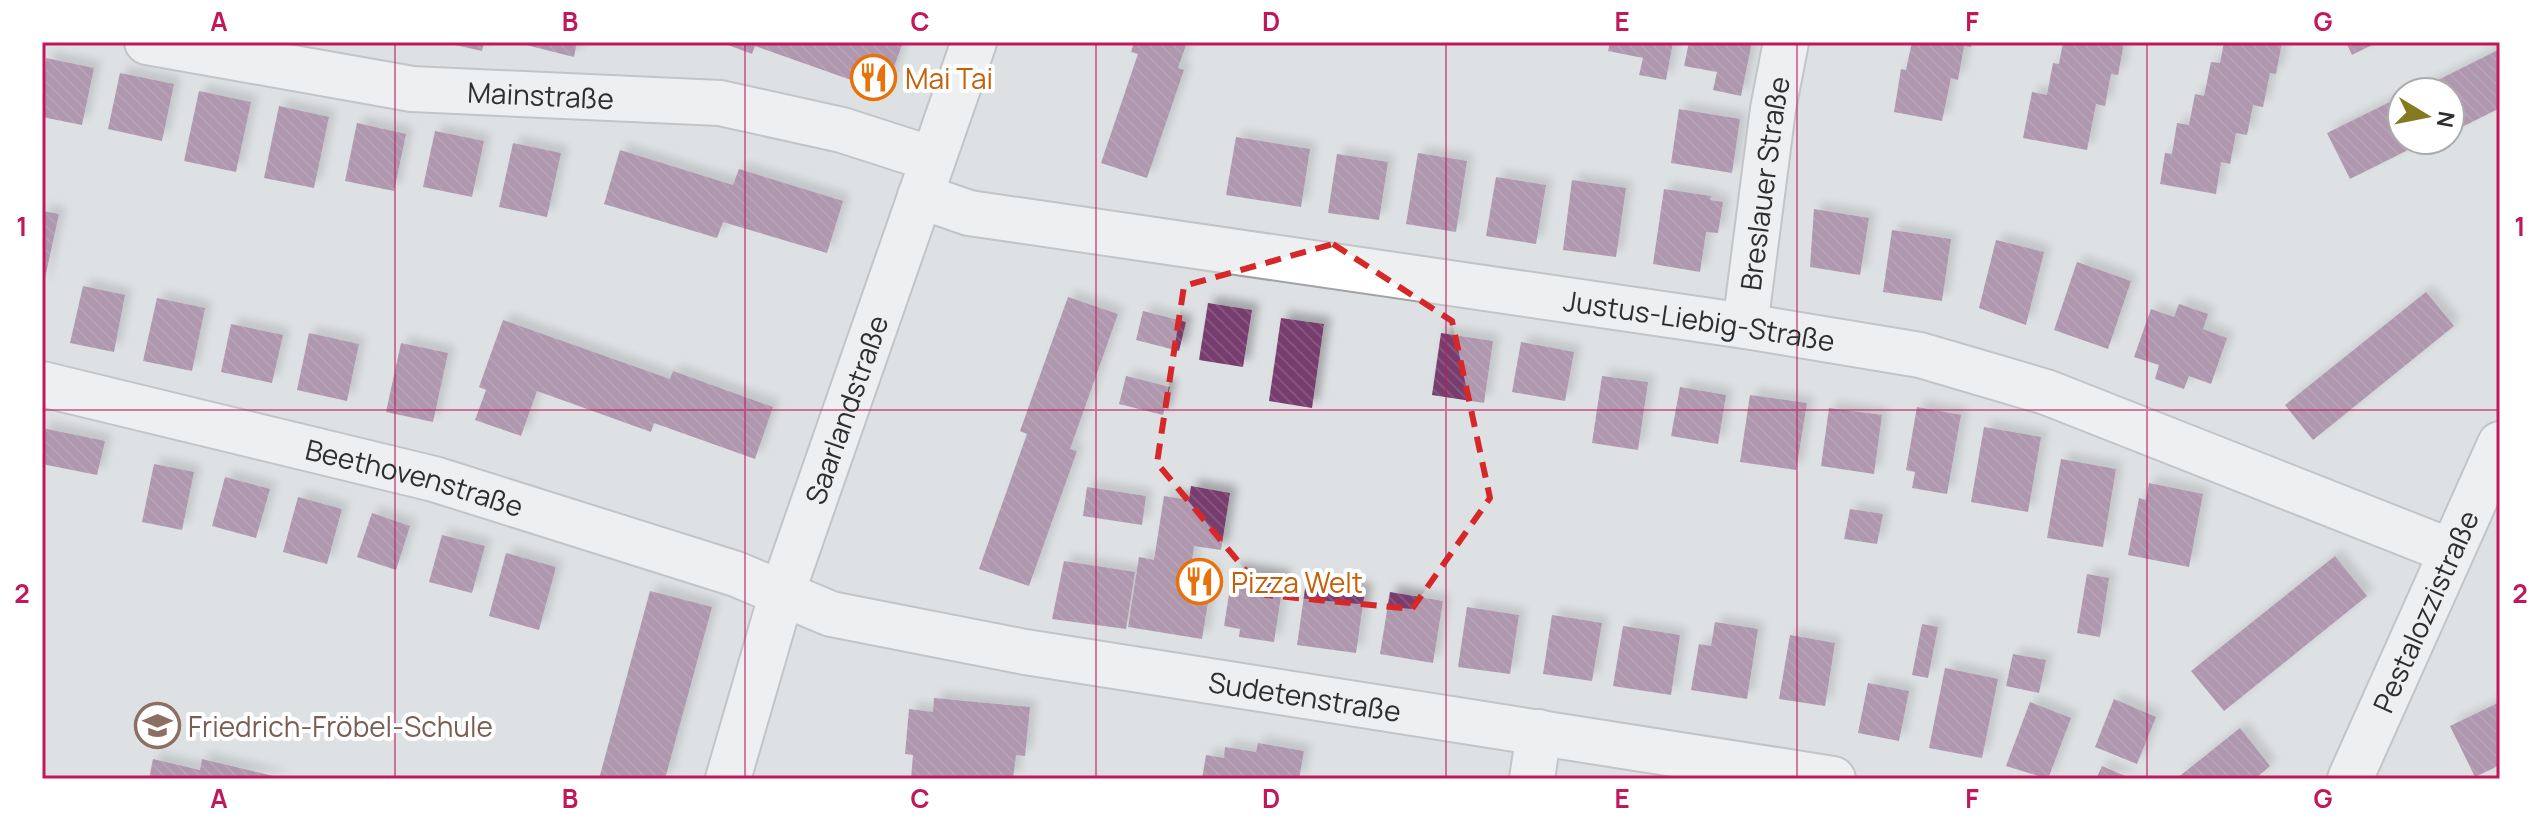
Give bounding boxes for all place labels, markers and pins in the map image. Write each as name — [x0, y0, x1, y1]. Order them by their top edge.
restaurant icon: Mai Tai — [850, 54, 898, 102]
place label: Mai Tai — [905, 59, 993, 97]
restaurant icon: Pizza Welt — [1176, 558, 1224, 606]
place label: Pizza Welt — [1231, 563, 1363, 601]
school or university icon: Friedrich-Fröbel-Schule — [133, 702, 181, 750]
place label: Friedrich-Fröbel-Schule — [188, 707, 493, 745]

